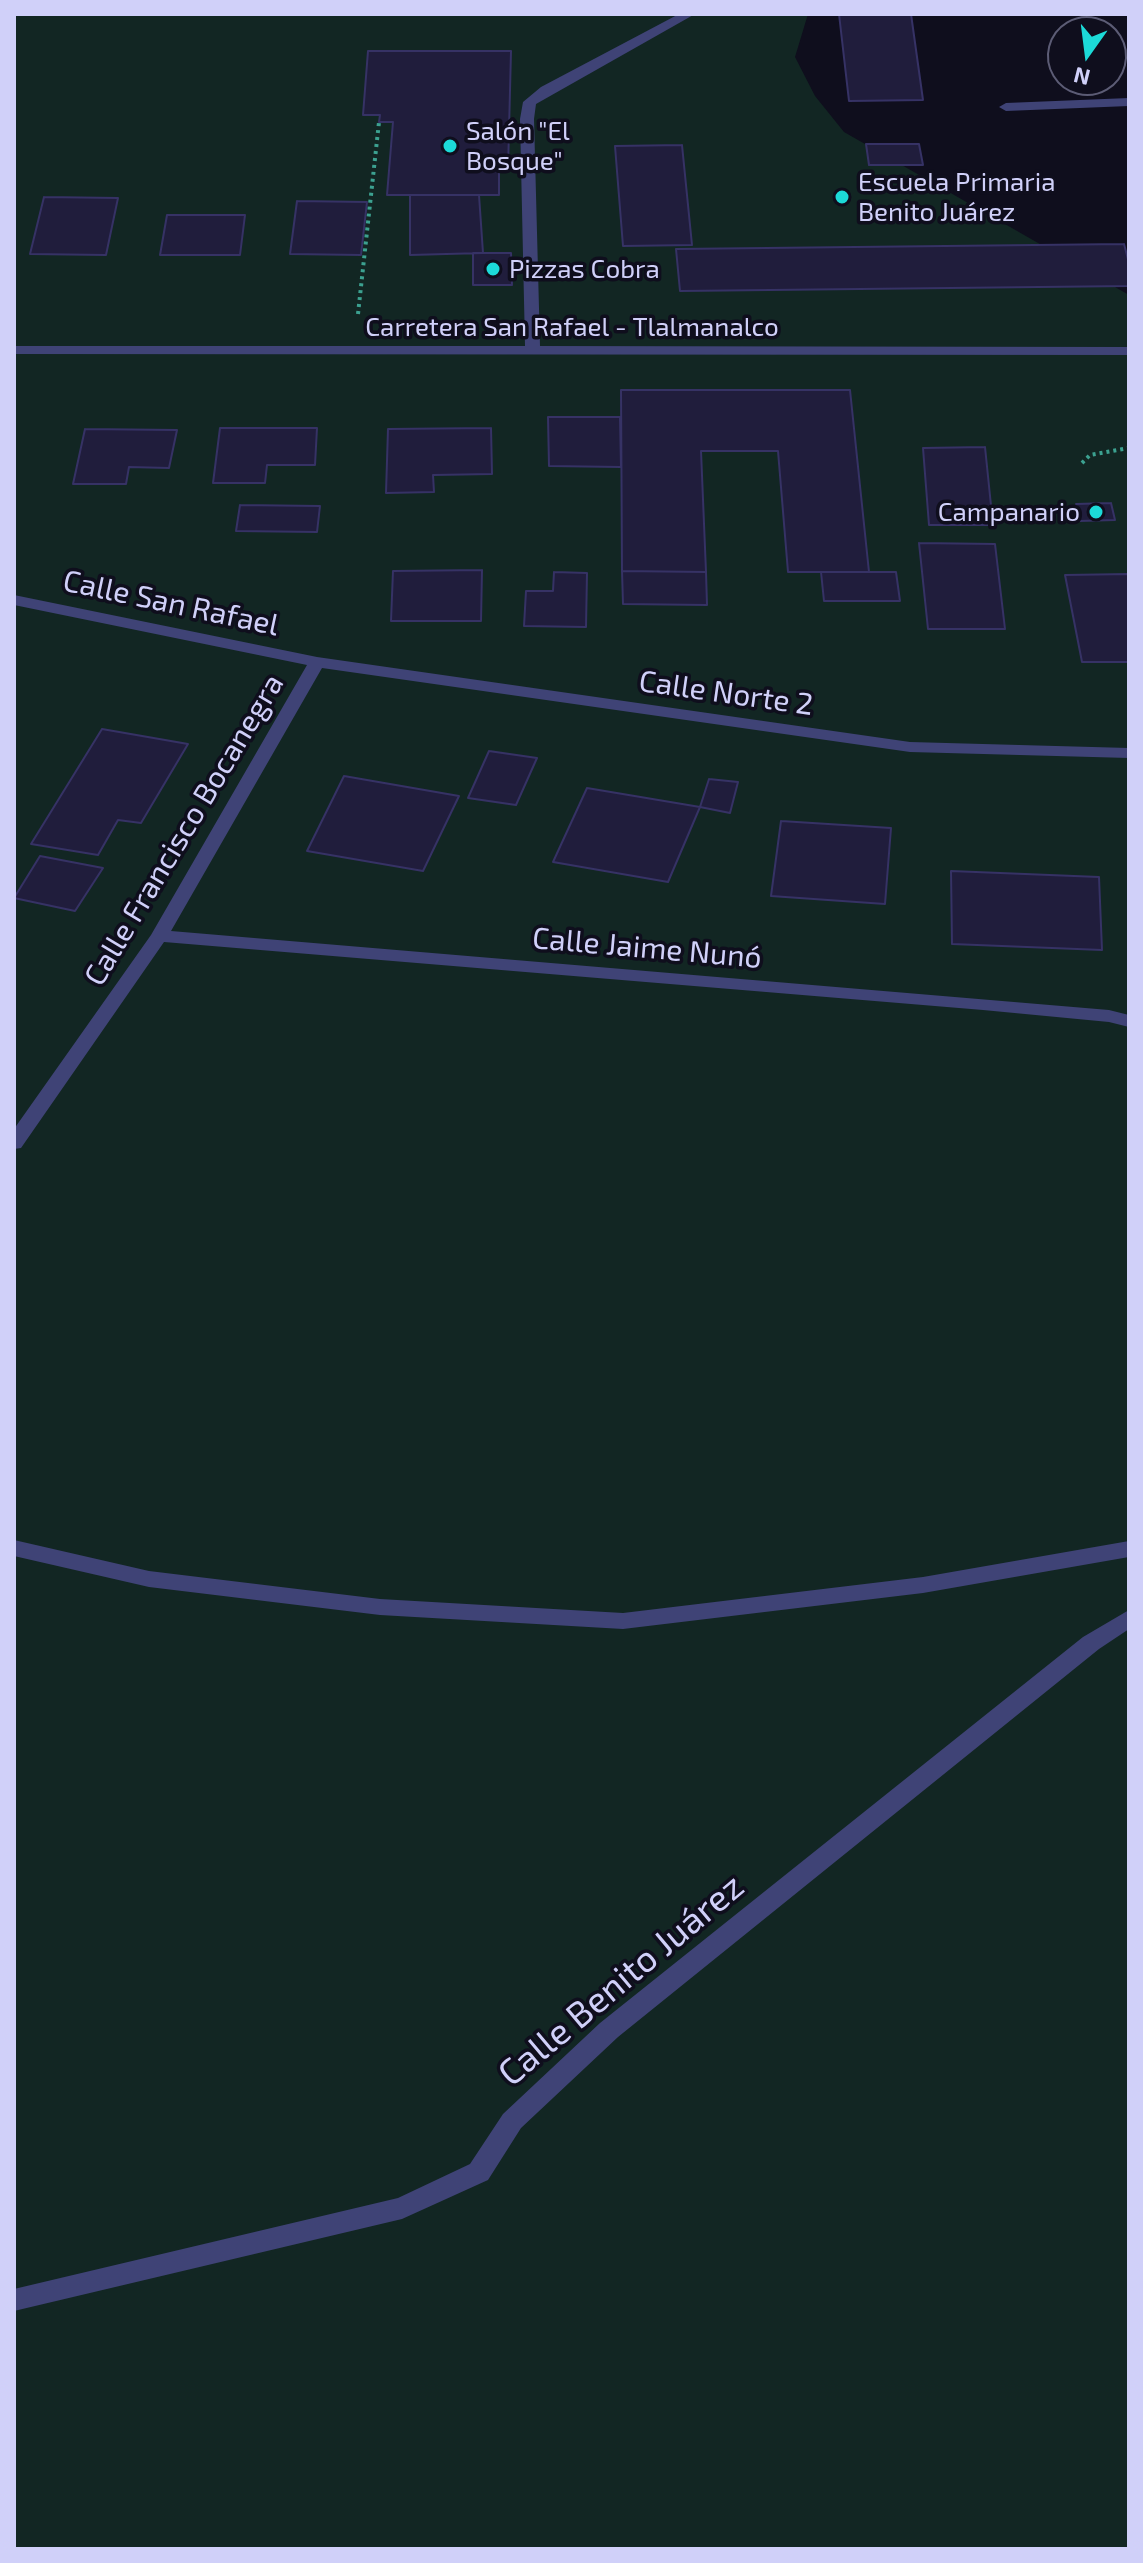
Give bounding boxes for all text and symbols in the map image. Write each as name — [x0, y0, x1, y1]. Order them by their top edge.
north arrow — [1047, 16, 1127, 96]
text: N — [1071, 63, 1093, 92]
place label: Salón "El Bosque" — [466, 115, 570, 176]
marker: Salón "El Bosque" — [441, 137, 459, 155]
place label: Escuela Primaria Benito Juárez — [858, 166, 1055, 228]
marker: Escuela Primaria Benito Juárez — [833, 188, 851, 206]
place label: Pizzas Cobra — [509, 253, 660, 285]
marker: Pizzas Cobra — [484, 260, 502, 278]
street label: Carretera San Rafael - Tlalmanalco — [365, 311, 779, 343]
place label: Campanario — [938, 496, 1080, 528]
marker: Campanario — [1087, 503, 1105, 521]
street label: Calle San Rafael — [60, 563, 282, 643]
street label: Calle Norte 2 — [637, 663, 815, 723]
street label: Calle Francisco Bocanegra — [77, 668, 291, 992]
street label: Calle Jaime Nunó — [531, 920, 763, 976]
street label: Calle Benito Juárez — [490, 1865, 752, 2095]

